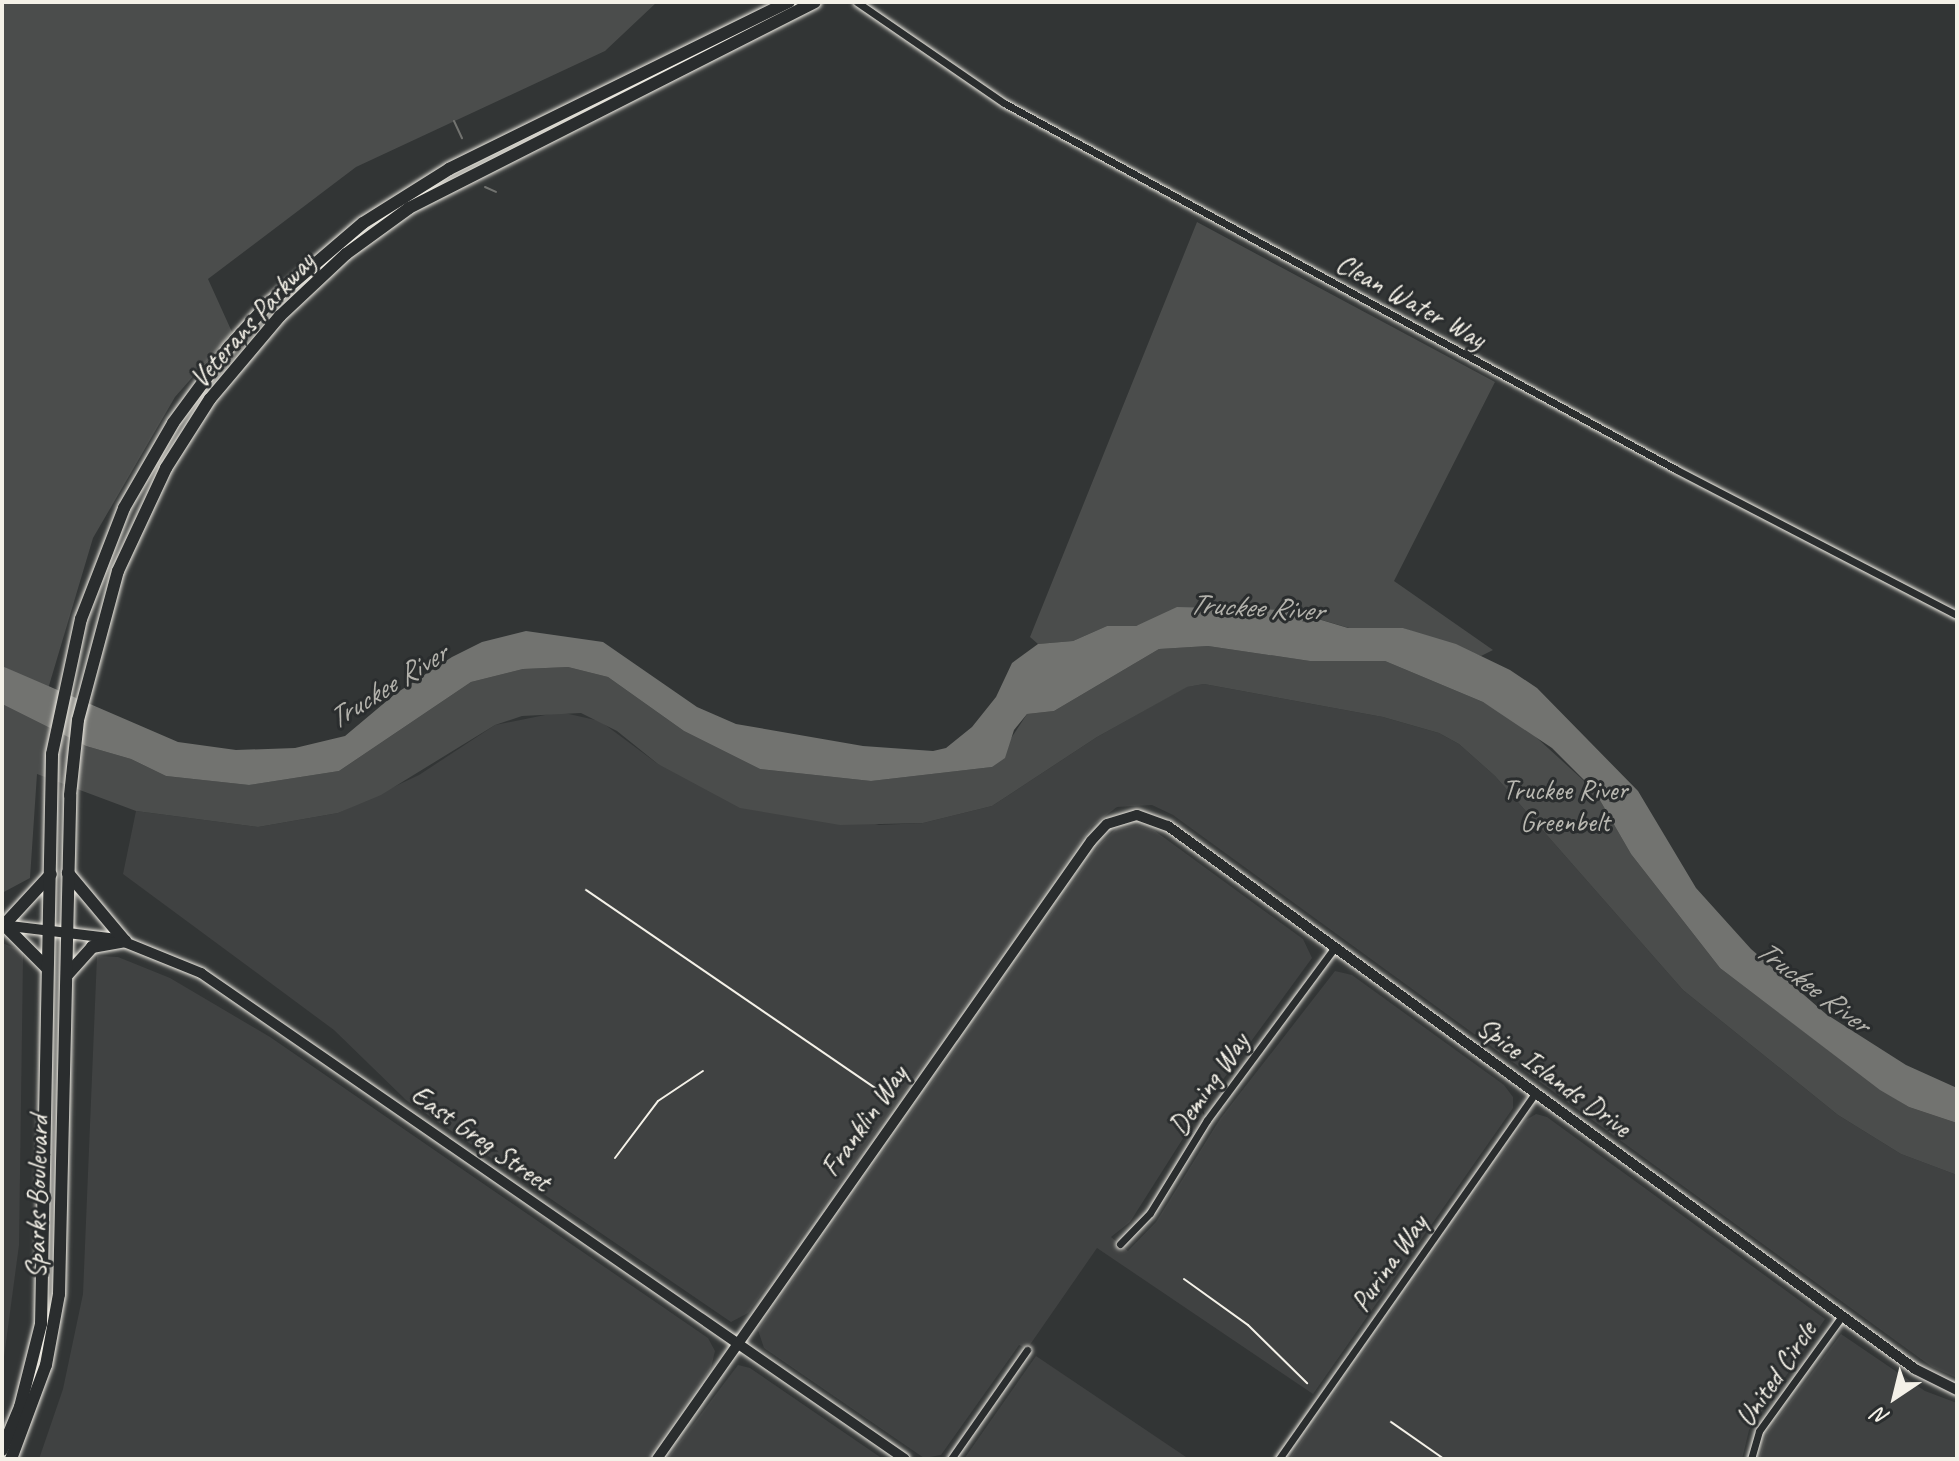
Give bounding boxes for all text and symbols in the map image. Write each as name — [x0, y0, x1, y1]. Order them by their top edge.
street label: Veterans Parkway — [182, 245, 322, 395]
street label: Clean Water Way — [1330, 246, 1492, 356]
water label: Truckee River — [1188, 586, 1324, 628]
water label: Truckee River — [321, 635, 453, 737]
park label: Truckee River Greenbelt — [1502, 773, 1628, 839]
water label: Truckee River — [1749, 931, 1877, 1041]
street label: Spice Islands Drive — [1470, 1010, 1638, 1144]
street label: Deming Way — [1162, 1026, 1256, 1142]
street label: Franklin Way — [813, 1059, 915, 1183]
street label: East Greg Street — [405, 1077, 557, 1199]
street label: Sparks Boulevard — [19, 1115, 55, 1279]
street label: Purina Way — [1344, 1208, 1434, 1318]
street label: United Circle — [1729, 1315, 1823, 1433]
north arrow — [1855, 1357, 1935, 1437]
text: N — [1868, 1401, 1895, 1432]

